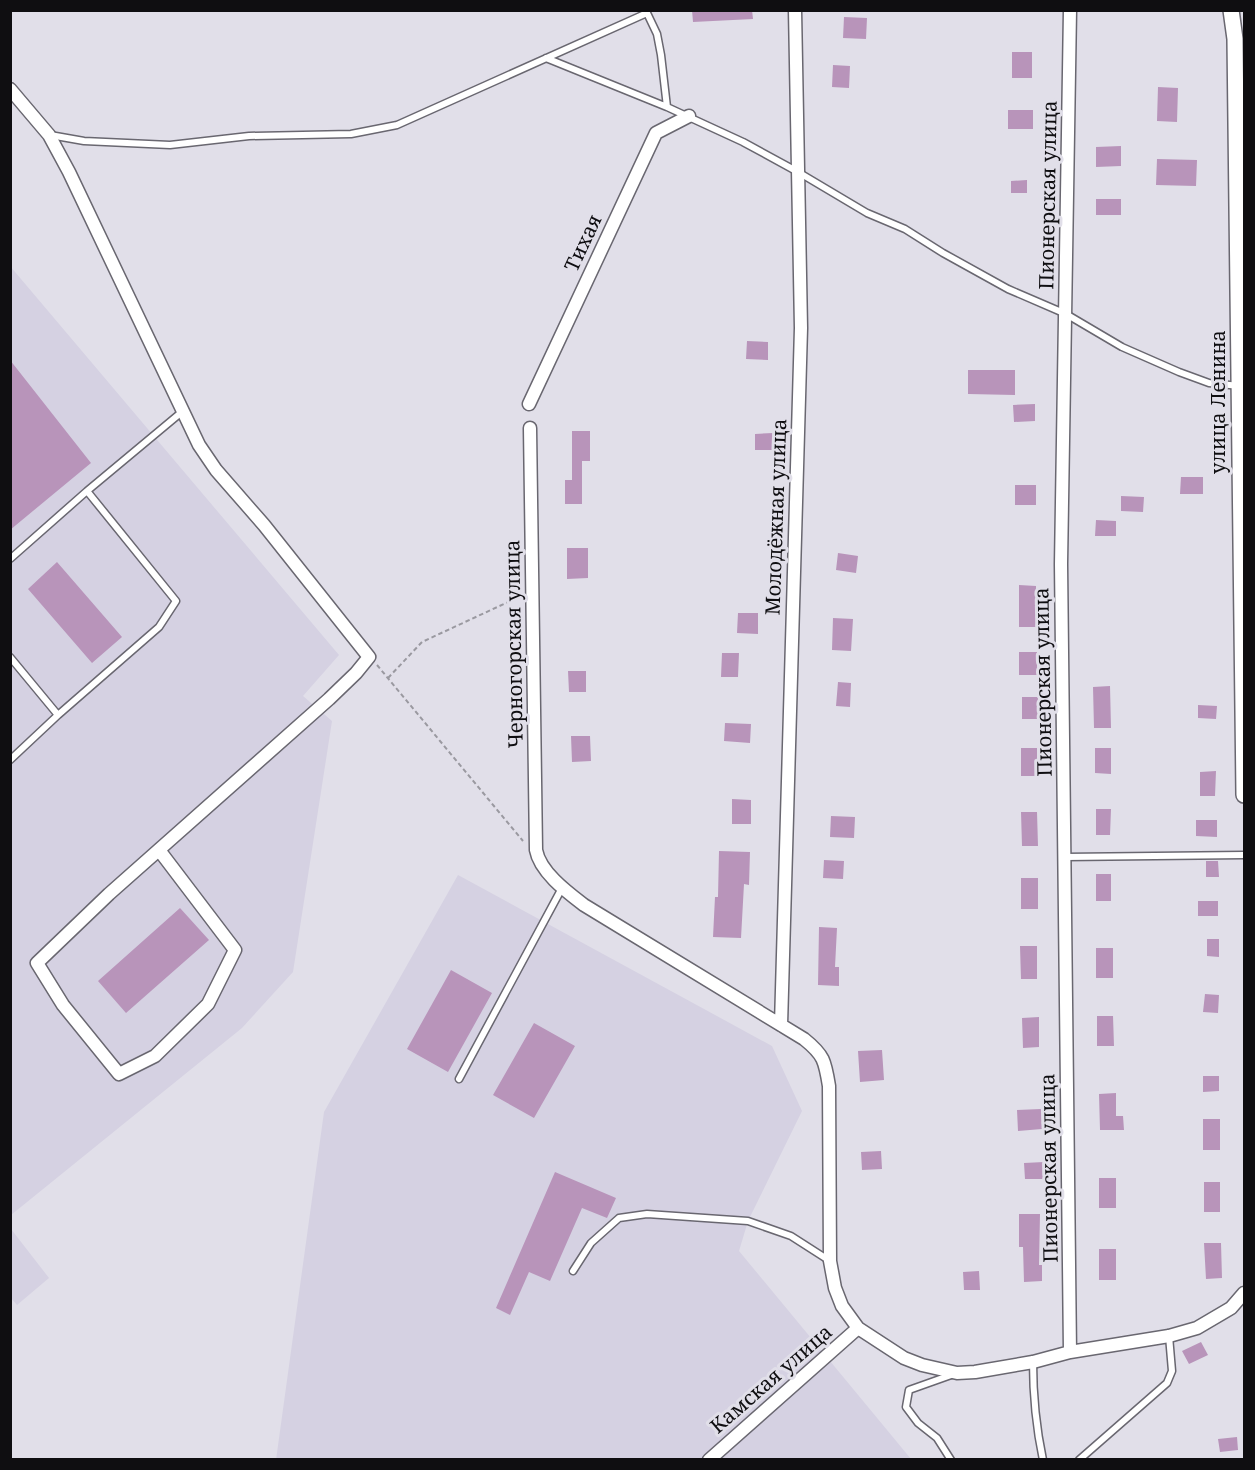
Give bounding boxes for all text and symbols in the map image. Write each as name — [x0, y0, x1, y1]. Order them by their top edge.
street label: Пионерская улица — [1032, 100, 1063, 290]
street label: Тихая — [558, 210, 608, 276]
street label: улица Ленина — [1204, 330, 1231, 474]
street label: Молодёжная улица — [759, 418, 792, 616]
street label: Черногорская улица — [498, 539, 529, 749]
street label: Пионерская улица — [1027, 587, 1058, 777]
street label: Пионерская улица — [1033, 1073, 1064, 1263]
street label: Камская улица — [704, 1318, 837, 1439]

